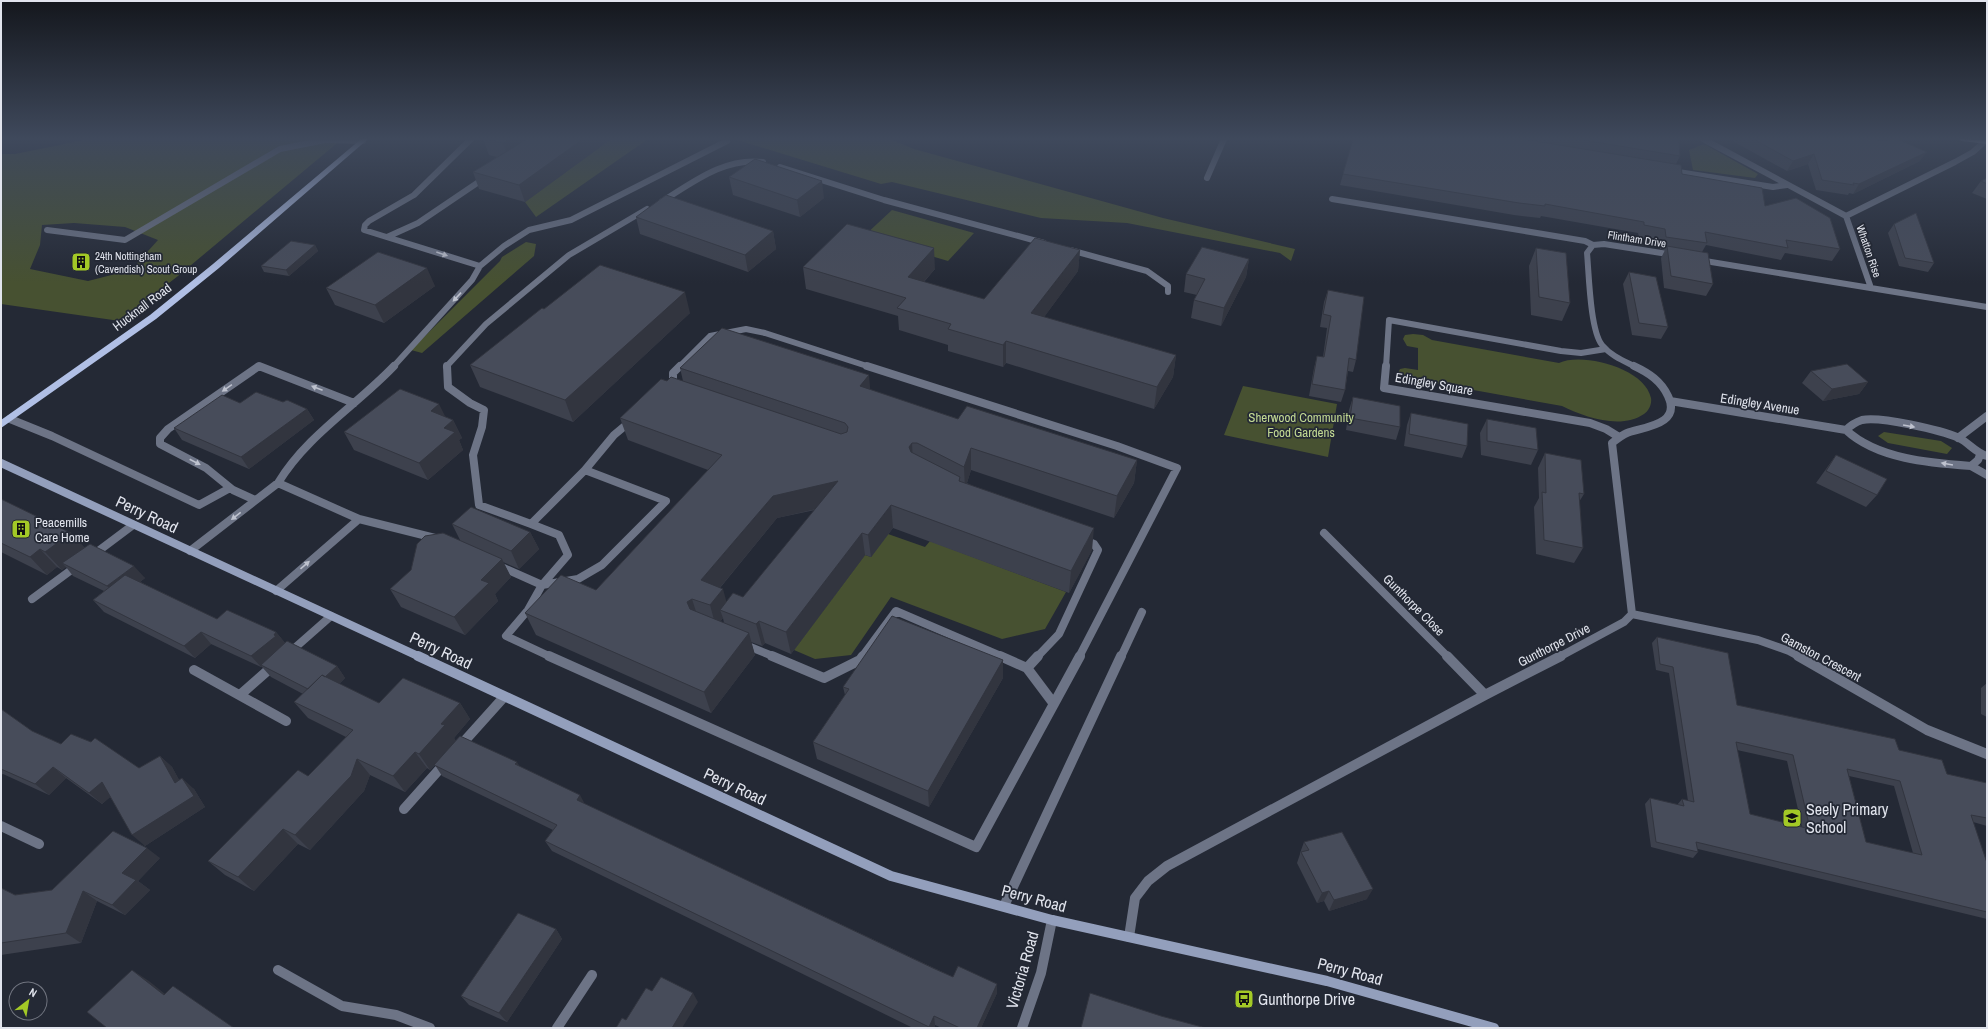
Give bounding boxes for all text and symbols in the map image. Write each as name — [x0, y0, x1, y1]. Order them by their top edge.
street label: Whatton Rise — [1853, 223, 1885, 279]
street label: Flintham Drive — [1607, 227, 1667, 251]
place label: 24th Nottingham (Cavendish) Scout Group — [95, 249, 197, 276]
building icon: 24th Nottingham (Cavendish) Scout Group — [70, 251, 92, 273]
one-way arrow — [436, 251, 448, 257]
street label: Hucknall Road — [109, 279, 175, 335]
one-way arrow — [452, 292, 461, 302]
street label: Edingley Square — [1394, 369, 1474, 399]
one-way arrow — [222, 384, 232, 392]
one-way arrow — [311, 385, 323, 391]
street label: Edingley Avenue — [1719, 389, 1801, 419]
park label: Sherwood Community Food Gardens — [1248, 409, 1354, 441]
one-way arrow — [1903, 423, 1915, 429]
one-way arrow — [190, 459, 201, 465]
one-way arrow — [1941, 461, 1953, 467]
street label: Perry Road — [112, 490, 182, 538]
one-way arrow — [231, 511, 241, 519]
place label: Peacemills Care Home — [35, 514, 90, 546]
building icon: Peacemills Care Home — [10, 518, 32, 540]
one-way arrow — [300, 561, 310, 570]
street label: Gunthorpe Close — [1379, 570, 1449, 640]
street label: Gunthorpe Drive — [1515, 620, 1593, 670]
street label: Perry Road — [406, 626, 476, 674]
street label: Gamston Crescent — [1778, 629, 1864, 685]
street label: Perry Road — [700, 762, 770, 810]
place label: Seely Primary School — [1806, 798, 1889, 838]
school or university icon: Seely Primary School — [1781, 807, 1803, 829]
street label: Perry Road — [999, 879, 1069, 917]
street label: Victoria Road — [1000, 929, 1044, 1011]
street label: Perry Road — [1315, 952, 1385, 990]
north arrow — [8, 981, 48, 1021]
text: N — [27, 985, 40, 1000]
bus stop icon: Gunthorpe Drive — [1233, 988, 1255, 1010]
place label: Gunthorpe Drive — [1258, 988, 1355, 1010]

